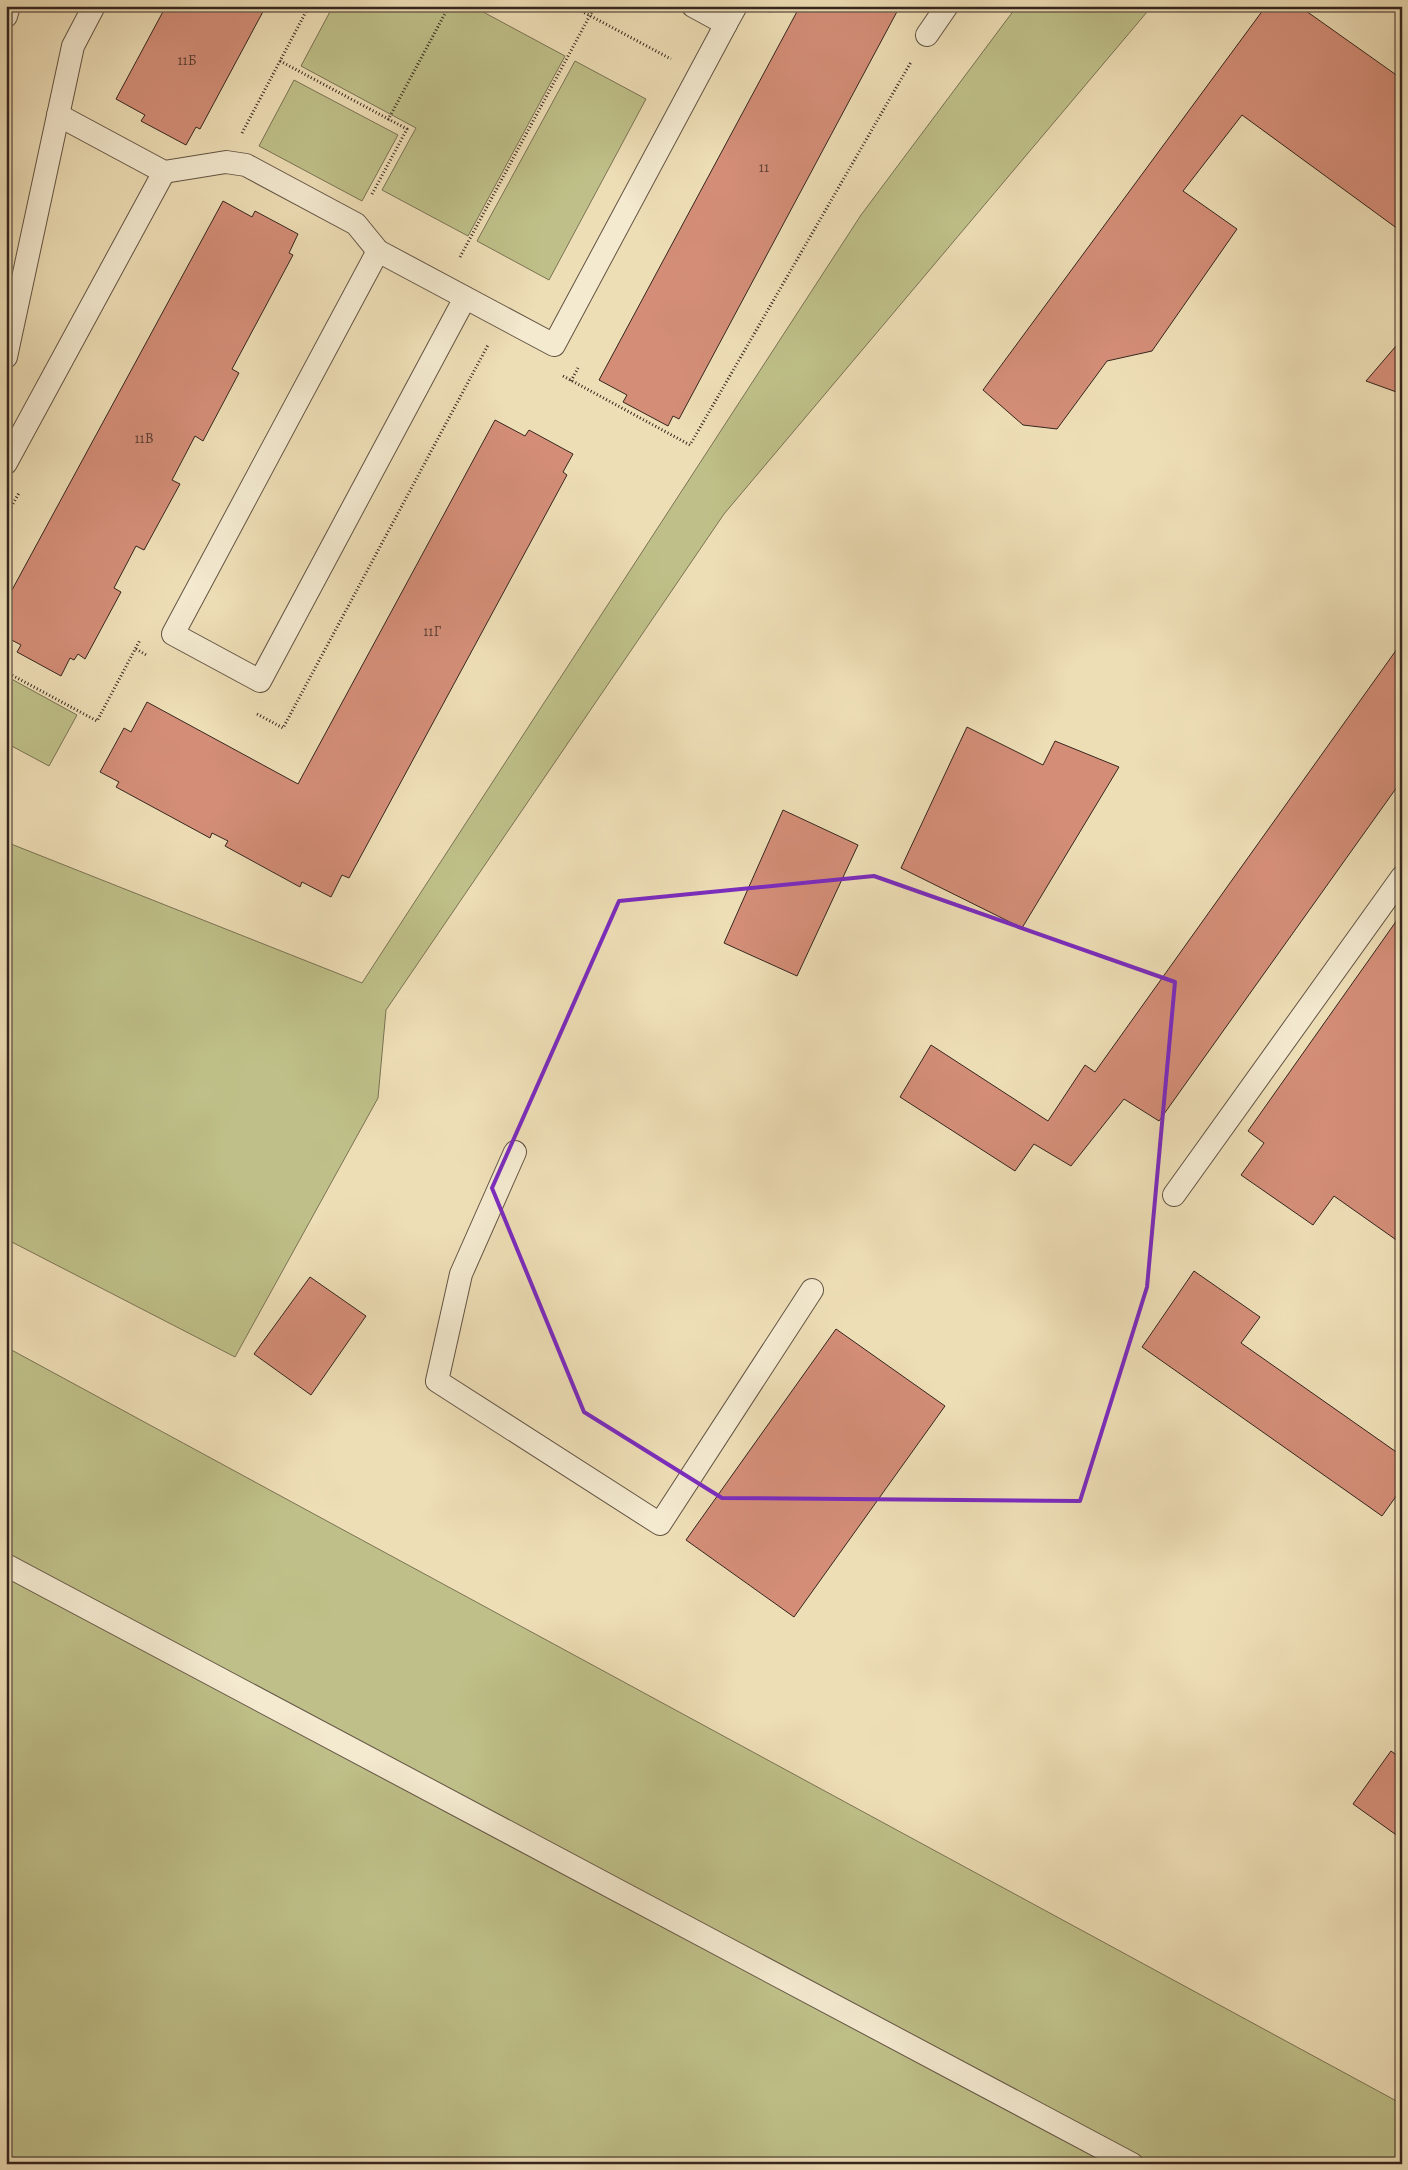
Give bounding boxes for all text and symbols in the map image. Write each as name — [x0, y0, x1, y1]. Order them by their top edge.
house number: 11Б — [177, 50, 197, 70]
house number: 11 — [759, 157, 769, 177]
house number: 11В — [134, 428, 154, 448]
house number: 11Г — [423, 621, 441, 641]

